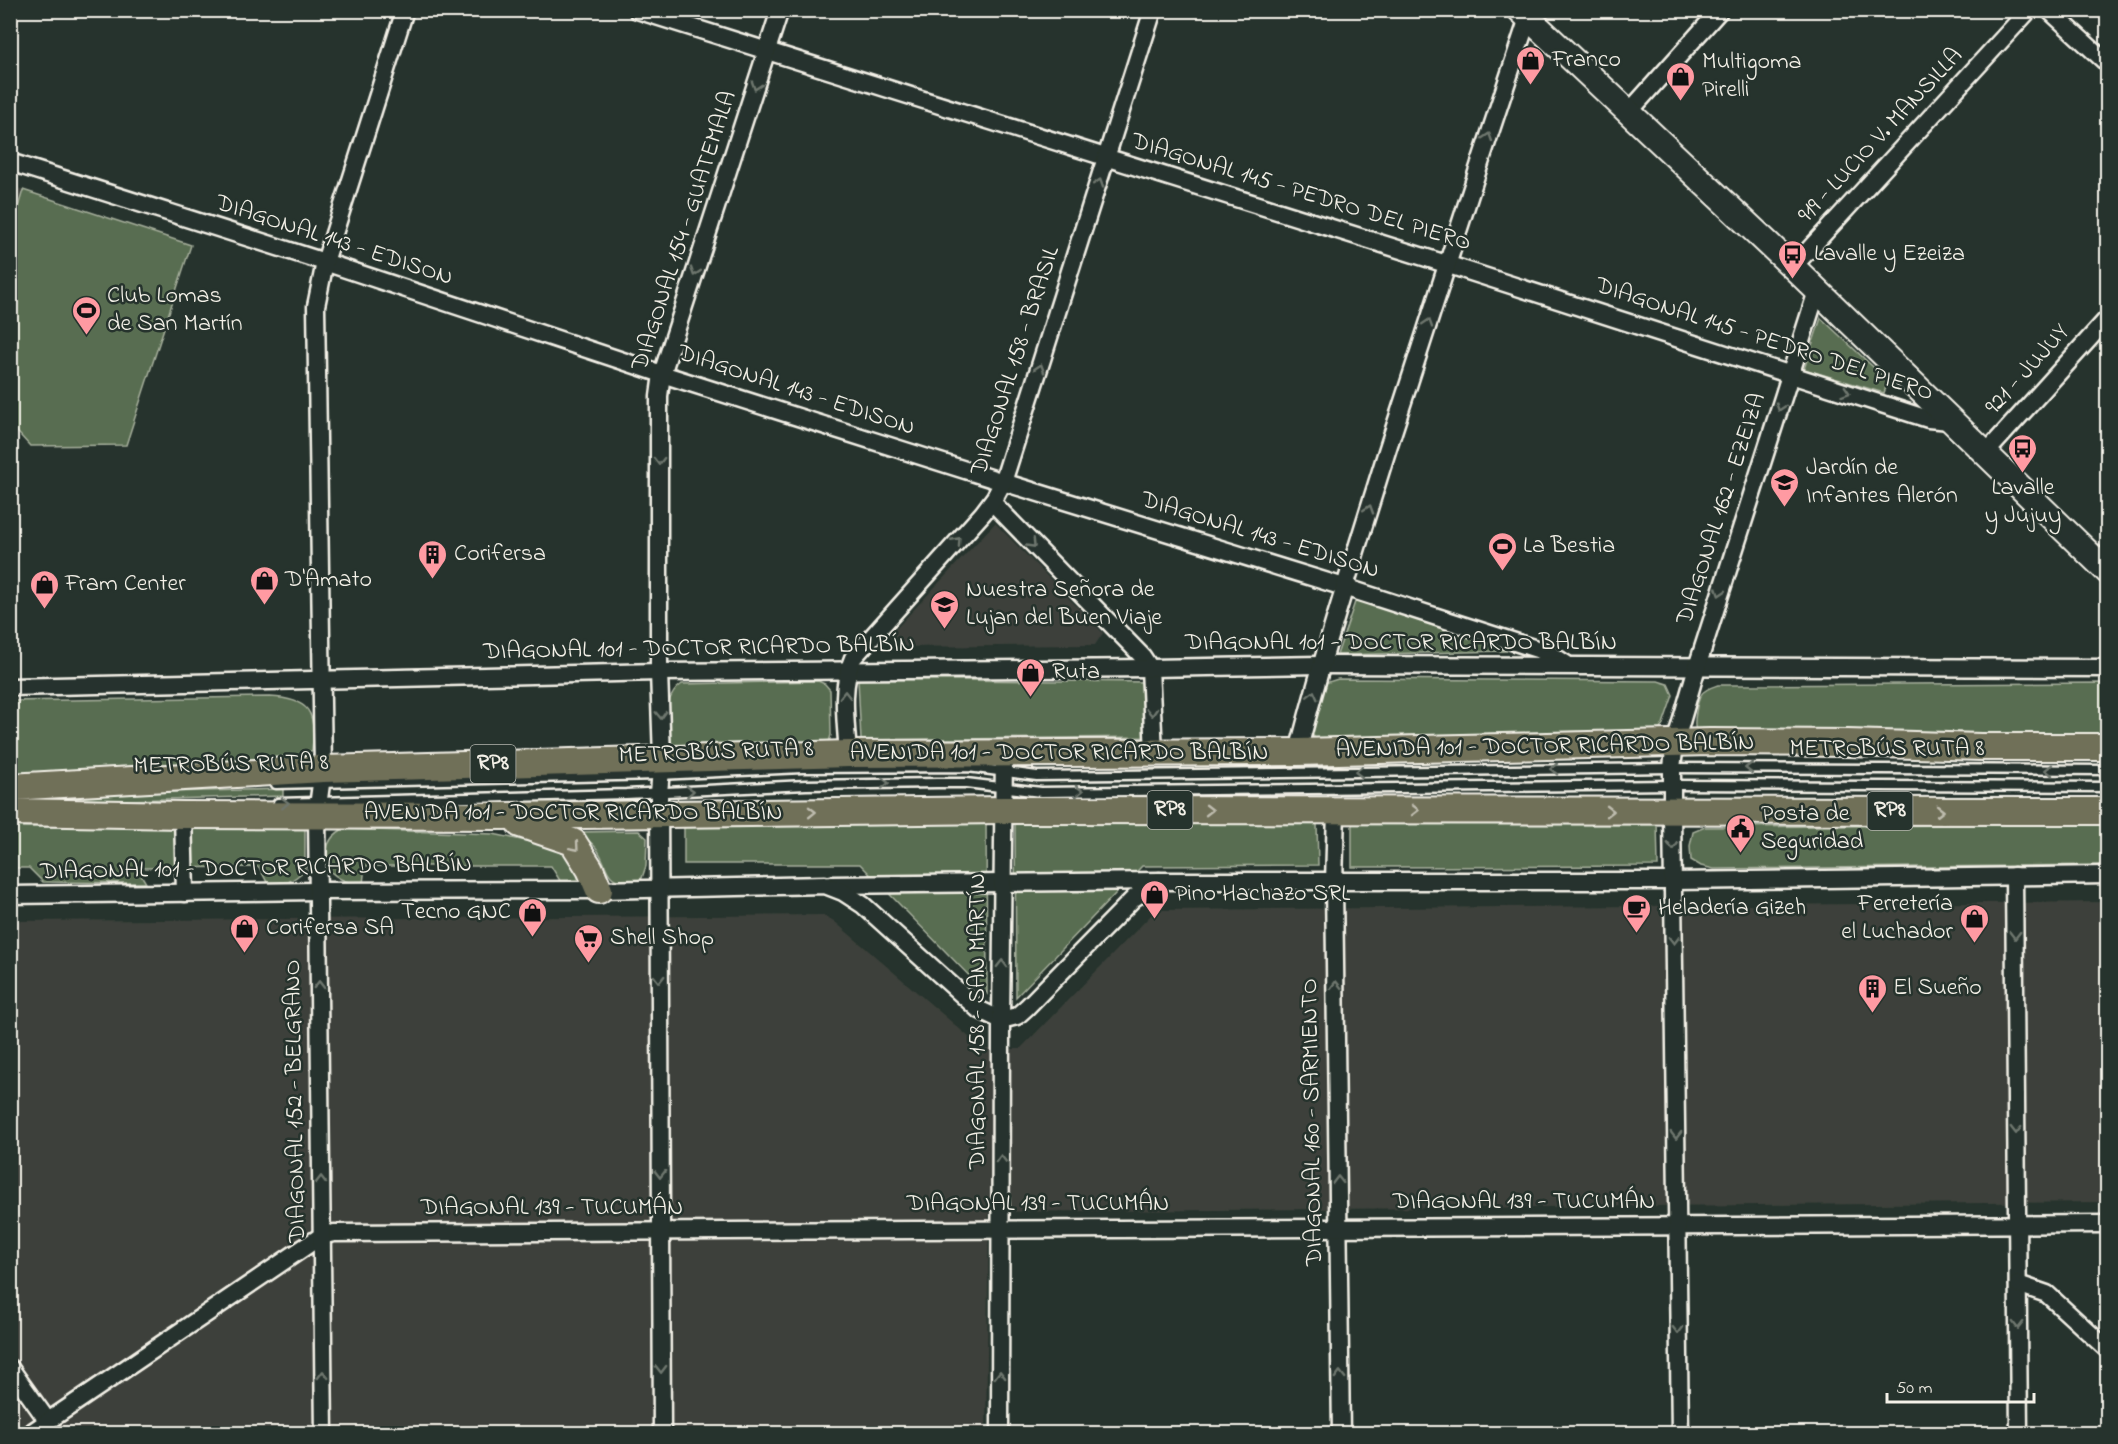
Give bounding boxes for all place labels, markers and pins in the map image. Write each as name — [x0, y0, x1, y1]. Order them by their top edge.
place label: Franco — [1551, 43, 1621, 78]
shop icon: Franco — [1515, 44, 1547, 86]
place label: Multigoma Pirelli — [1702, 45, 1802, 108]
shop icon: Multigoma Pirelli — [1665, 60, 1697, 102]
place label: Lavalle y Ezeiza — [1814, 237, 1965, 273]
bus stop icon: Lavalle y Ezeiza — [1777, 238, 1809, 280]
place label: Club Lomas de San Martín — [107, 279, 243, 342]
sports icon: Club Lomas de San Martín — [70, 294, 102, 336]
bus stop icon: Lavalle y Jujuy — [2007, 432, 2039, 474]
place label: Jardín de Infantes Alerón — [1806, 451, 1958, 514]
school or university icon: Jardín de Infantes Alerón — [1769, 466, 1801, 508]
place label: Lavalle y Jujuy — [1985, 471, 2061, 535]
place label: La Bestia — [1523, 529, 1615, 564]
sports icon: La Bestia — [1486, 530, 1518, 572]
place label: Corifersa — [454, 537, 546, 572]
building icon: Corifersa — [417, 538, 449, 580]
place label: D'Amato — [284, 563, 372, 598]
shop icon: D'Amato — [248, 564, 280, 606]
place label: Fram Center — [64, 567, 186, 602]
shop icon: Fram Center — [28, 568, 60, 610]
place label: Nuestra Señora de Lujan del Buen Viaje — [966, 573, 1162, 636]
school or university icon: Nuestra Señora de Lujan del Buen Viaje — [929, 588, 961, 630]
place label: Ruta — [1052, 655, 1100, 690]
shop icon: Ruta — [1015, 656, 1047, 698]
place label: Posta de Seguridad — [1761, 797, 1864, 860]
public building icon: Posta de Seguridad — [1724, 812, 1756, 854]
place label: Pino Hachazo SRL — [1175, 877, 1350, 912]
shop icon: Pino Hachazo SRL — [1138, 878, 1170, 920]
place label: Ferretería el Luchador — [1841, 887, 1954, 950]
place label: Heladería Gizeh — [1658, 891, 1806, 926]
cafe icon: Heladería Gizeh — [1621, 892, 1653, 934]
place label: Tecno GNC — [401, 895, 511, 930]
shop icon: Tecno GNC — [516, 896, 548, 938]
shop icon: Ferretería el Luchador — [1958, 902, 1990, 944]
place label: Corifersa SA — [266, 911, 394, 946]
shop icon: Corifersa SA — [229, 912, 261, 954]
place label: Shell Shop — [610, 921, 714, 956]
supermarket icon: Shell Shop — [573, 922, 605, 964]
place label: El Sueño — [1893, 971, 1982, 1006]
building icon: El Sueño — [1856, 972, 1888, 1014]

